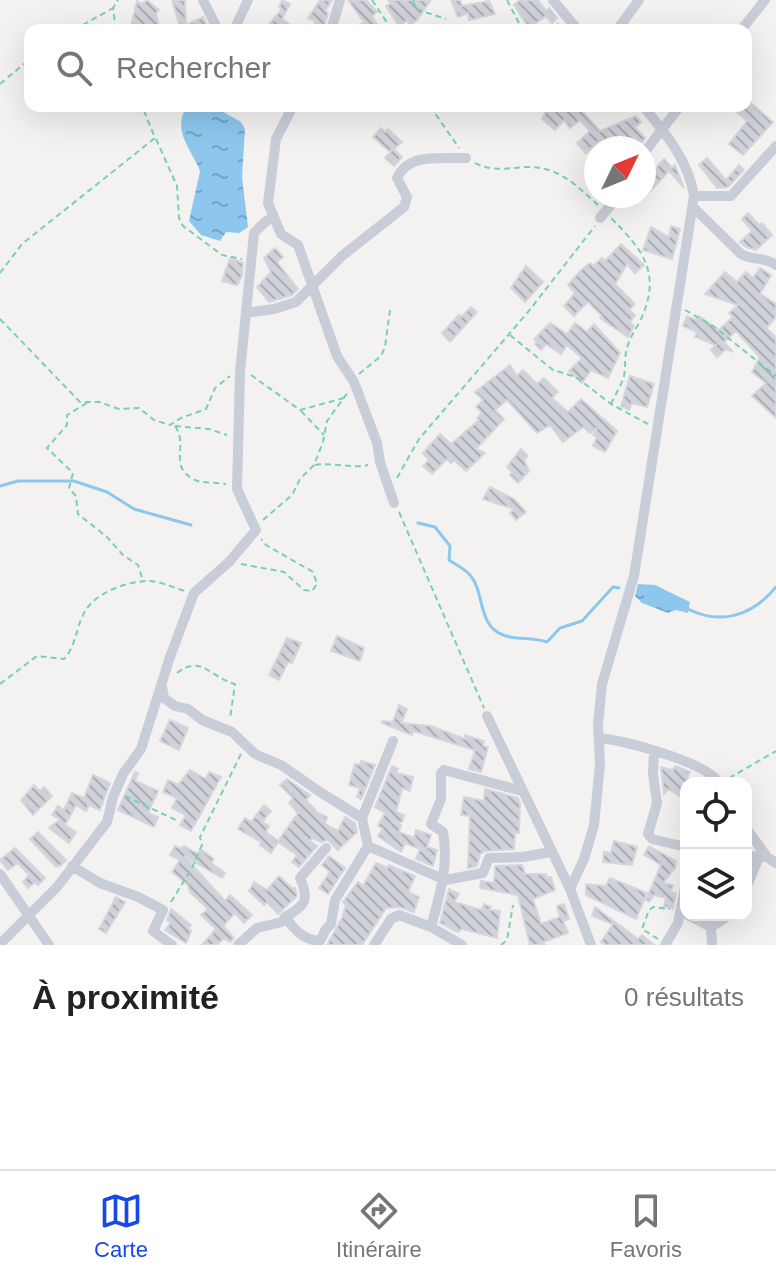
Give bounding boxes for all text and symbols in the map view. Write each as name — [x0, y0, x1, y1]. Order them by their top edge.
search box — [24, 24, 752, 112]
icon: search — [52, 46, 96, 90]
text: Rechercher — [116, 51, 271, 84]
north arrow — [584, 136, 656, 208]
map controls — [680, 777, 752, 921]
button: locate — [680, 777, 752, 849]
button: layers — [680, 849, 752, 921]
text: À proximité — [32, 978, 219, 1016]
text: 0 résultats — [624, 982, 744, 1012]
tab: Carte — [94, 1189, 148, 1263]
tab: Itinéraire — [336, 1189, 422, 1263]
tab: Favoris — [610, 1189, 682, 1263]

